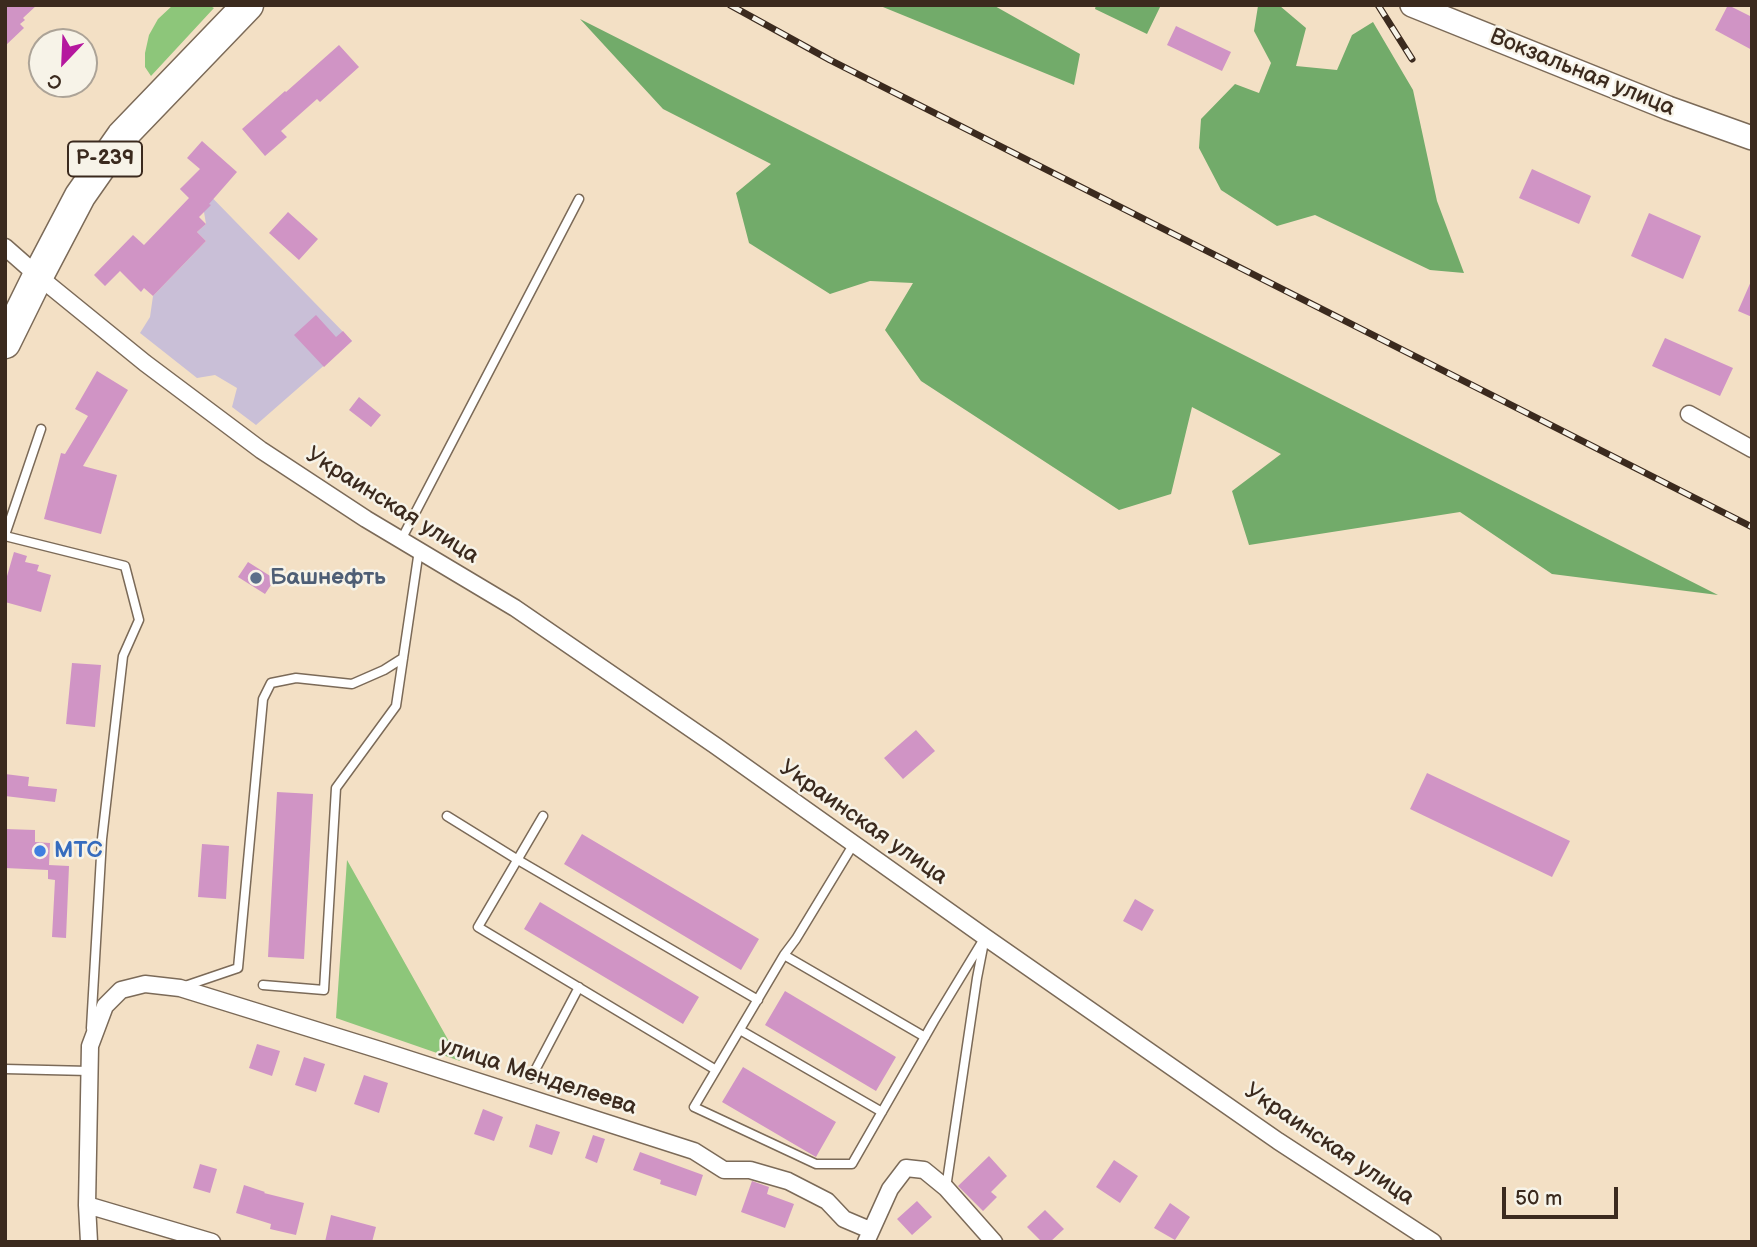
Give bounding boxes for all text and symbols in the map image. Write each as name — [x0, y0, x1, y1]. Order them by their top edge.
street label: Вокзальная улица — [1485, 23, 1679, 123]
north arrow — [28, 28, 98, 98]
text: С — [45, 68, 66, 94]
road number: Р-239 — [68, 142, 142, 176]
street label: Украинская улица — [300, 442, 484, 570]
place label: Башнефть — [270, 564, 386, 592]
marker: Башнефть — [248, 570, 264, 586]
street label: Украинская улица — [774, 755, 952, 891]
place label: МТС — [54, 837, 102, 865]
marker: МТС — [32, 843, 48, 859]
street label: улица Менделеева — [436, 1032, 640, 1122]
street label: Украинская улица — [1239, 1078, 1419, 1212]
scale bar — [1505, 1174, 1620, 1218]
text: 50 m — [1515, 1186, 1562, 1211]

